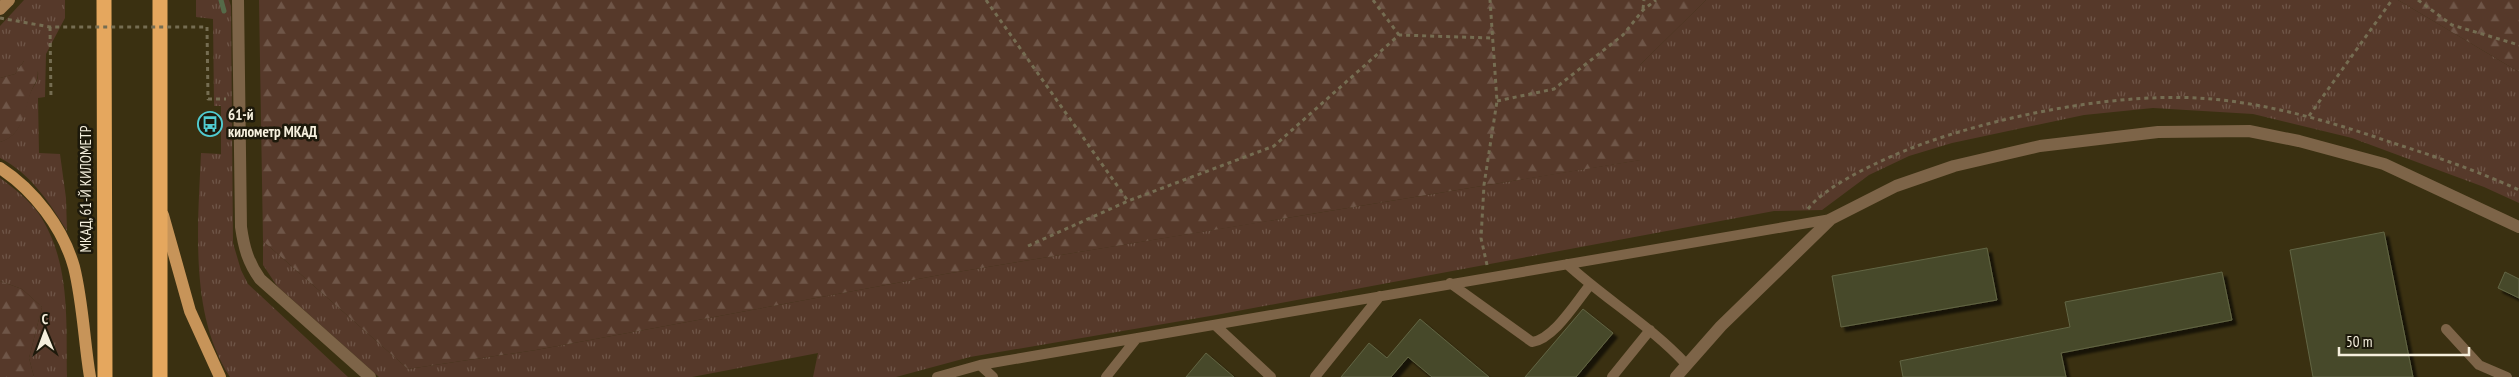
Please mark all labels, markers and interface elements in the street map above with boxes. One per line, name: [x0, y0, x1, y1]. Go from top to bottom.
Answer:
place label: 61-й километр МКАД: [228, 105, 317, 141]
bus stop icon: 61-й километр МКАД: [197, 111, 223, 137]
street label: МКАД, 61-Й КИЛОМЕТР: [76, 125, 95, 253]
north arrow: [20, 307, 70, 357]
text: С: [41, 310, 49, 328]
scale bar: [2339, 324, 2469, 356]
text: 50 m: [2346, 332, 2372, 351]

